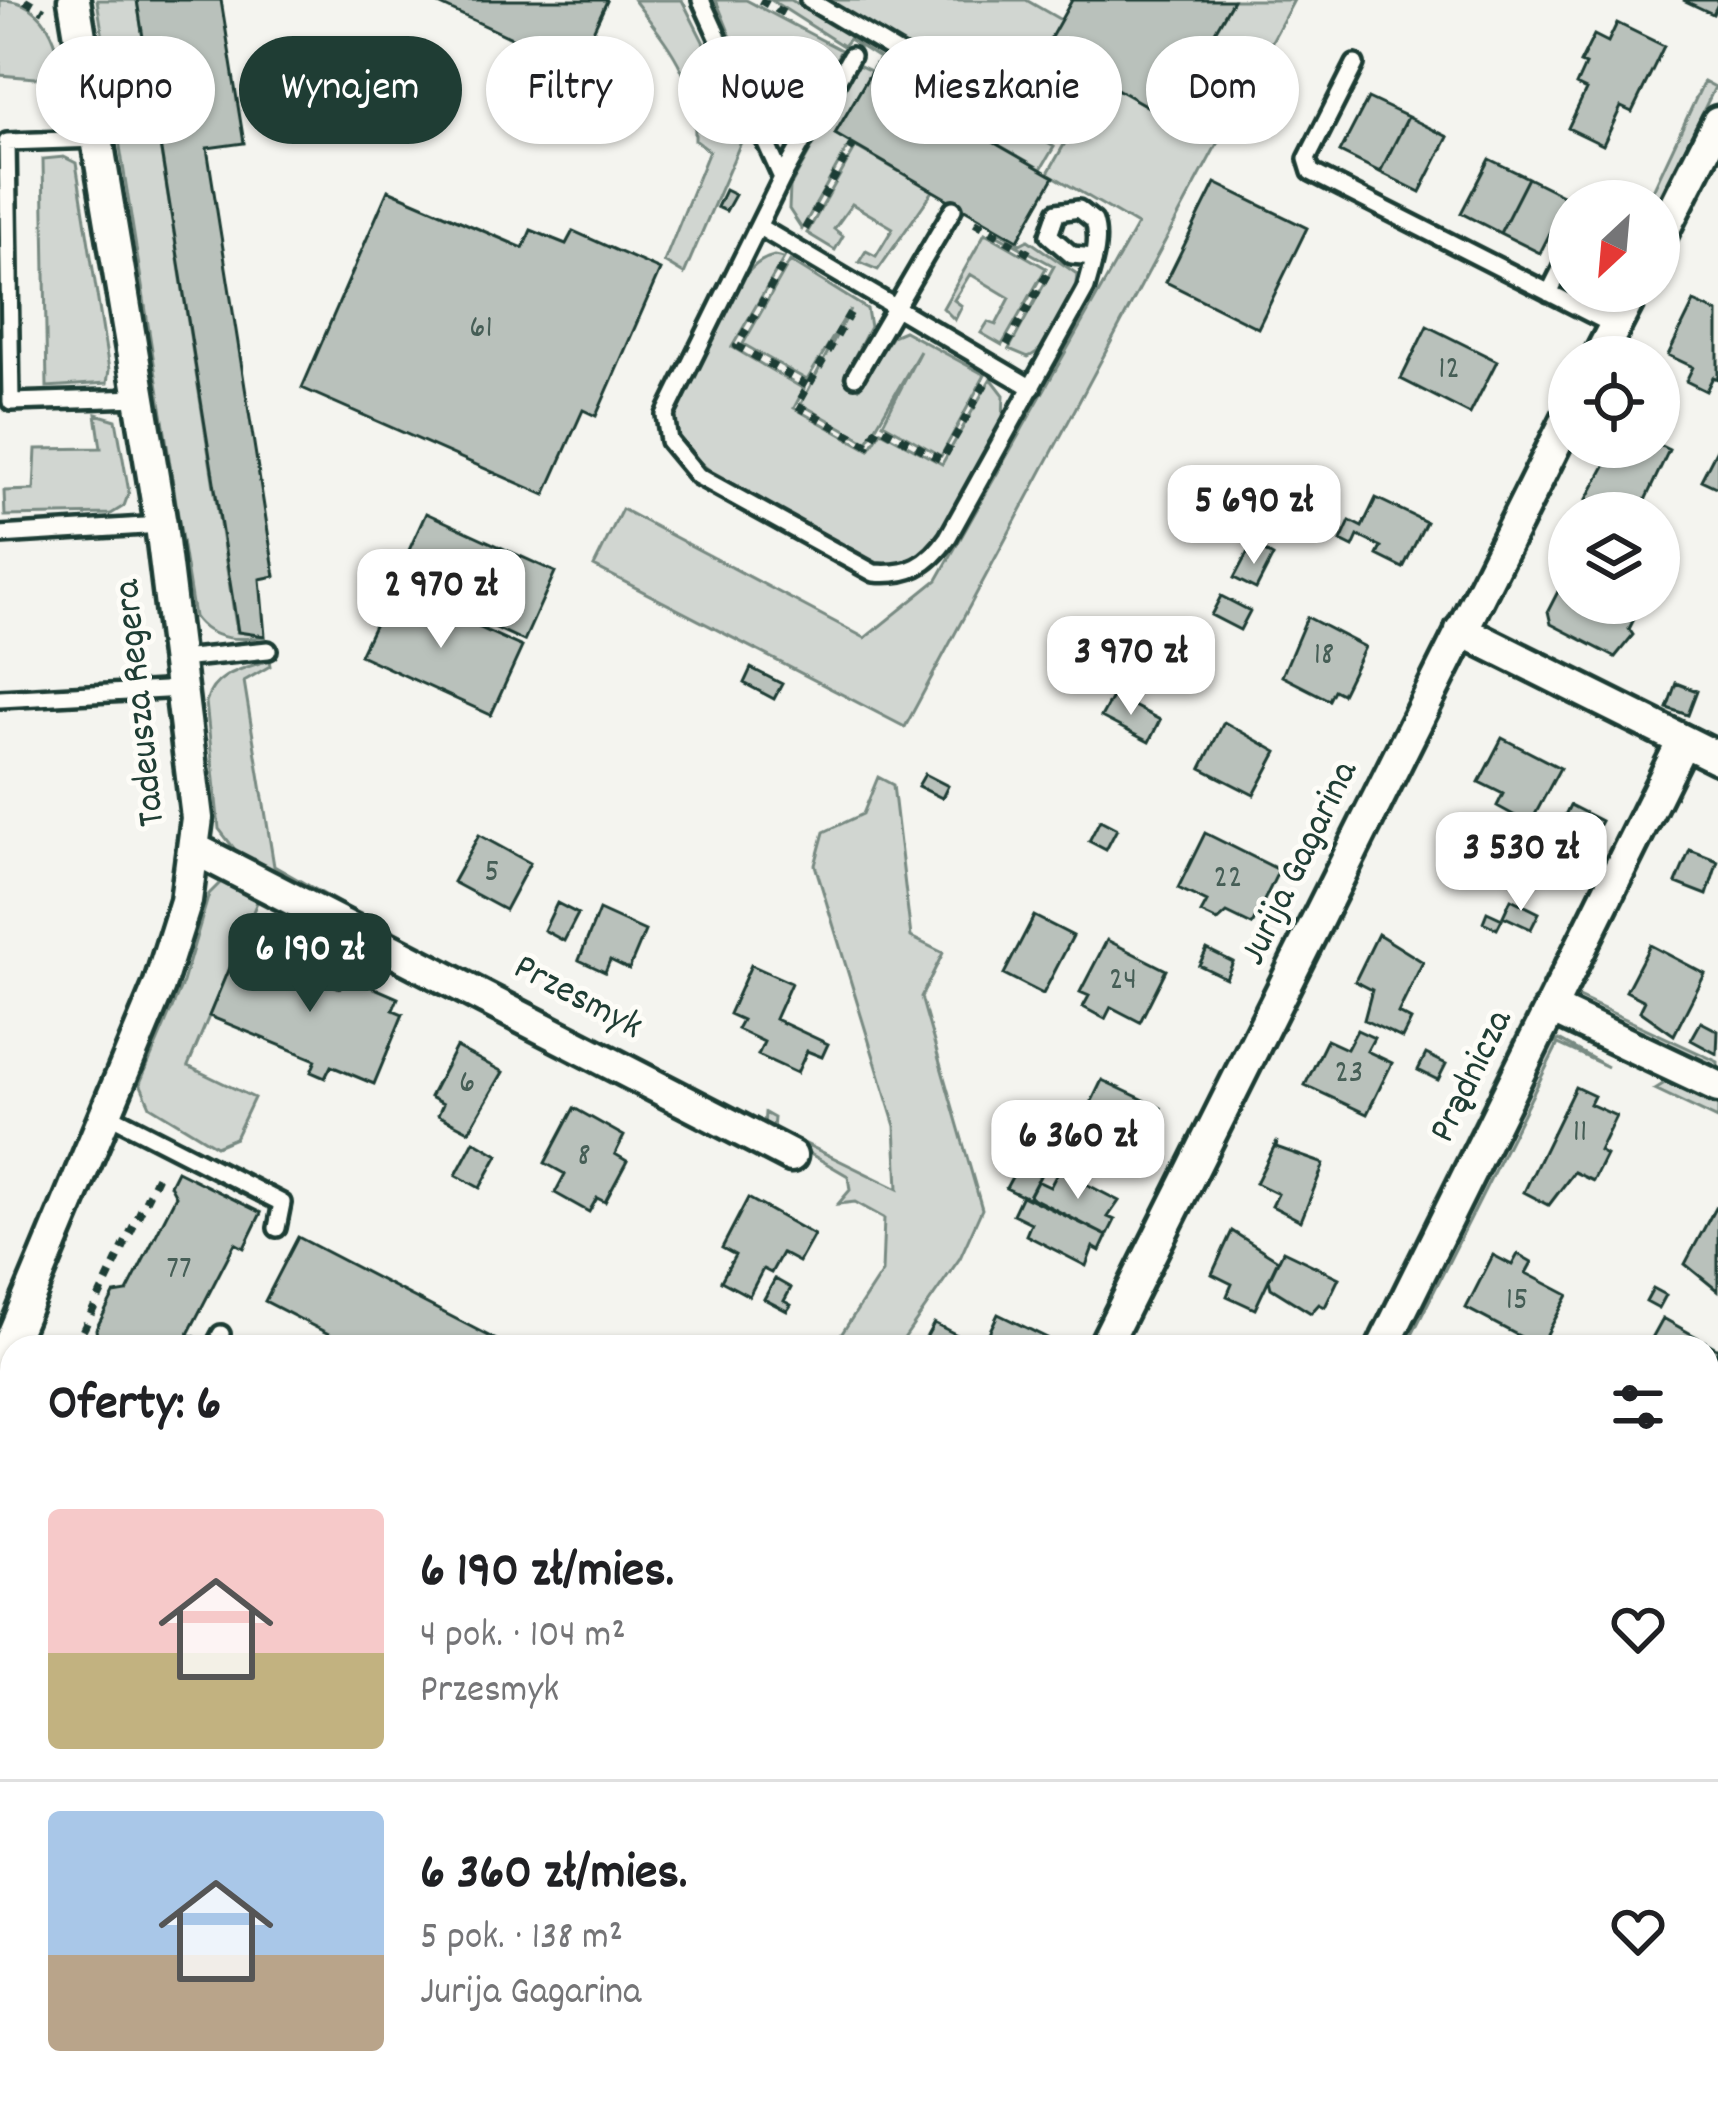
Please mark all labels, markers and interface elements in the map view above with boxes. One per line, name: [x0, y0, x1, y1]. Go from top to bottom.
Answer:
chip: Kupno: [36, 36, 215, 144]
chip: Wynajem: [239, 36, 462, 144]
chip: Filtry: [486, 36, 654, 144]
chip: Nowe: [678, 36, 847, 144]
chip: Mieszkanie: [871, 36, 1122, 144]
chip: Dom: [1146, 36, 1299, 144]
north arrow: [1548, 180, 1680, 312]
map controls: [1548, 180, 1680, 624]
house number: 61: [469, 306, 493, 353]
button: locate: [1548, 336, 1680, 468]
house number: 12: [1438, 347, 1460, 394]
pin: 5 690 zł: [1130, 465, 1378, 567]
text: 5 690 zł: [1195, 476, 1313, 531]
button: layers: [1548, 492, 1680, 624]
pin: 2 970 zł: [317, 549, 565, 651]
text: 2 970 zł: [384, 560, 498, 615]
street label: Tadeusza Regera: [102, 576, 182, 829]
pin: 3 970 zł: [1007, 616, 1255, 718]
text: 3 970 zł: [1074, 627, 1188, 682]
house number: 18: [1314, 633, 1334, 680]
street label: Jurija Gagarina: [1228, 752, 1375, 976]
pin: 3 530 zł: [1397, 812, 1645, 914]
text: 3 530 zł: [1463, 823, 1579, 878]
house number: 5: [484, 850, 500, 897]
house number: 22: [1214, 856, 1242, 903]
pin: 6 190 zł: [186, 913, 434, 1015]
text: 6 190 zł: [255, 924, 365, 979]
street label: Przesmyk: [503, 942, 651, 1056]
house number: 24: [1109, 958, 1137, 1005]
street label: Prądnicza: [1417, 1001, 1529, 1153]
house number: 23: [1334, 1051, 1364, 1098]
house number: 6: [459, 1061, 475, 1108]
pin: 6 360 zł: [954, 1100, 1202, 1202]
house number: 11: [1573, 1110, 1587, 1157]
text: 6 360 zł: [1018, 1111, 1138, 1166]
house number: 8: [577, 1134, 591, 1181]
house number: 77: [166, 1247, 192, 1294]
house number: 15: [1506, 1278, 1528, 1325]
text: Oferty: 6: [48, 1371, 221, 1443]
icon: filters: [1605, 1374, 1671, 1440]
text: 6 190 zł/mies.: [420, 1538, 674, 1610]
icon: home: [144, 1557, 288, 1701]
icon: heart: [1605, 1596, 1671, 1662]
text: 4 pok. · 104 m²: [420, 1610, 626, 1665]
text: Przesmyk: [420, 1665, 559, 1720]
text: 6 360 zł/mies.: [420, 1840, 687, 1912]
icon: home: [144, 1859, 288, 2003]
icon: heart: [1605, 1898, 1671, 1964]
text: 5 pok. · 138 m²: [420, 1912, 623, 1967]
text: Jurija Gagarina: [420, 1967, 641, 2022]

